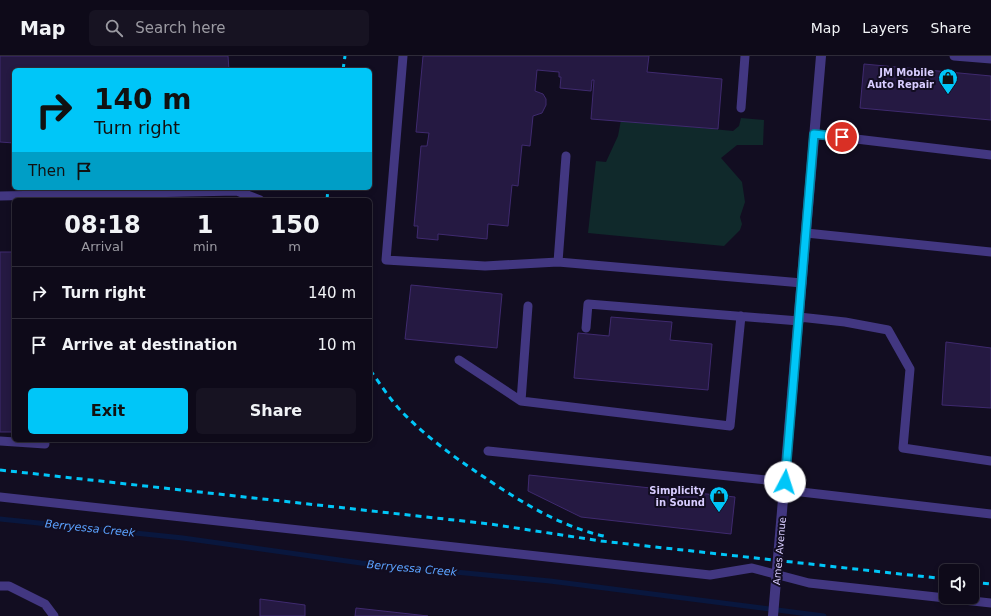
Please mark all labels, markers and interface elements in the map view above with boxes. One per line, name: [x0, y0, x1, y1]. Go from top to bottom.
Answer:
search box: [89, 10, 369, 46]
text: Map: [20, 17, 65, 39]
icon: search: [103, 17, 125, 39]
text: Search here: [135, 19, 225, 37]
text: Map: [811, 20, 840, 36]
text: Layers: [862, 20, 909, 36]
text: Share: [931, 20, 971, 36]
place label: JM Mobile Auto Repair: [867, 67, 934, 90]
shop icon: JM Mobile Auto Repair: [937, 67, 959, 95]
text: 140 m: [94, 83, 191, 116]
icon: right: [28, 84, 80, 136]
text: Turn right: [94, 117, 180, 138]
pin: [825, 120, 859, 154]
icon: arrive: [831, 126, 853, 148]
icon: arrive: [73, 160, 95, 182]
text: Then: [28, 162, 65, 180]
text: 08:18: [64, 211, 141, 239]
text: 1: [197, 211, 213, 239]
text: 150: [270, 211, 320, 239]
text: Arrival: [81, 239, 124, 254]
text: min: [193, 239, 217, 254]
text: m: [288, 239, 301, 254]
icon: right: [28, 282, 50, 304]
text: Turn right: [62, 284, 146, 302]
text: 140 m: [308, 284, 356, 302]
icon: arrive: [28, 334, 50, 356]
text: Arrive at destination: [62, 336, 237, 354]
text: 10 m: [318, 336, 356, 354]
button: Exit: [28, 388, 188, 434]
button: Share: [196, 388, 356, 434]
position arrow: [764, 461, 806, 503]
place label: Simplicity in Sound: [649, 485, 705, 508]
shop icon: Simplicity in Sound: [708, 485, 730, 513]
water label: Berryessa Creek: [44, 517, 136, 540]
street label: Ames Avenue: [771, 517, 788, 586]
water label: Berryessa Creek: [366, 558, 458, 579]
map controls: [939, 564, 979, 604]
button: sound: [939, 564, 979, 604]

